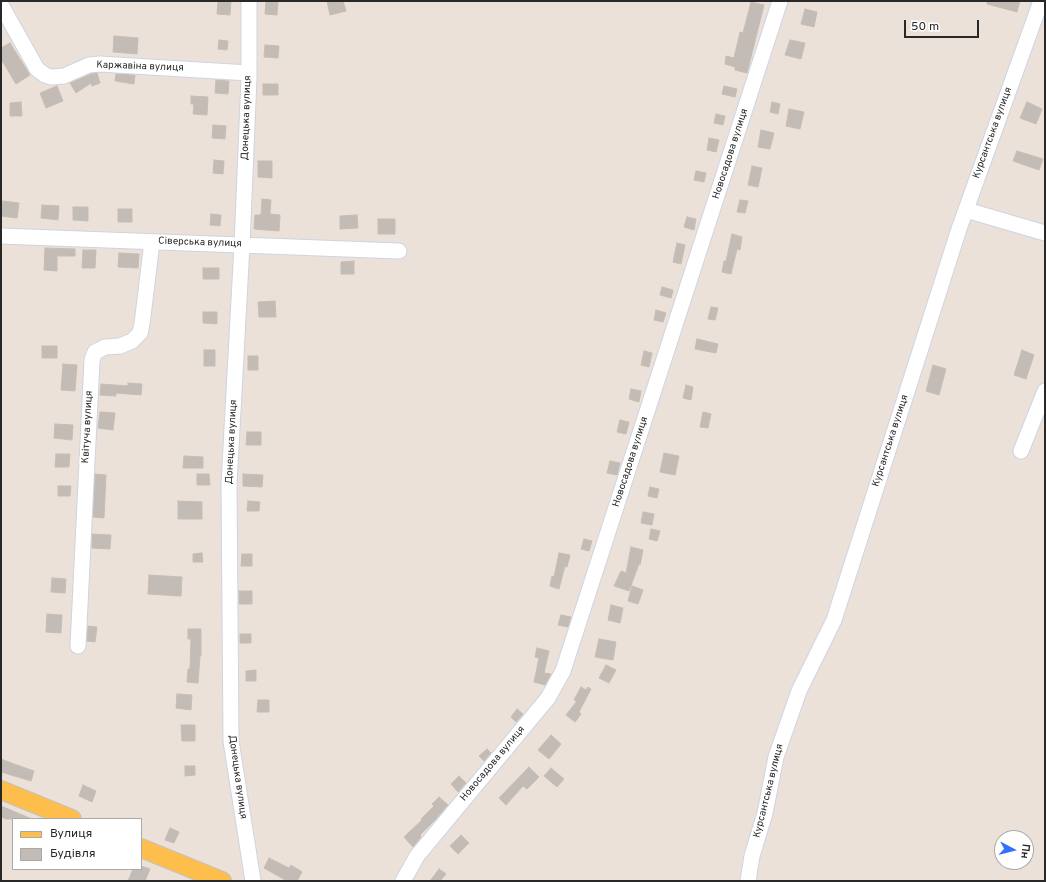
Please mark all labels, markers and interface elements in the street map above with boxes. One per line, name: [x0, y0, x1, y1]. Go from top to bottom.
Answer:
scale bar: [906, 12, 981, 38]
text: 50 m: [911, 19, 939, 35]
street label: Каржавіна вулиця: [96, 59, 184, 75]
street label: Донецька вулиця: [240, 75, 254, 161]
street label: Курсантська вулиця: [971, 86, 1015, 180]
street label: Новосадова вулиця: [711, 107, 751, 201]
street label: Сіверська вулиця: [158, 236, 242, 250]
street label: Квітуча вулиця: [80, 390, 96, 464]
street label: Курсантська вулиця: [870, 393, 912, 489]
street label: Донецька вулиця: [224, 399, 240, 485]
street label: Новосадова вулиця: [611, 415, 651, 509]
street label: Новосадова вулиця: [458, 724, 528, 804]
street label: Донецька вулиця: [225, 734, 249, 820]
street label: Курсантська вулиця: [752, 743, 786, 839]
legend: [12, 818, 142, 870]
text: Вулиця: [50, 826, 92, 842]
north arrow: [994, 830, 1034, 870]
text: Пн: [1017, 843, 1033, 860]
text: Будівля: [50, 846, 96, 862]

